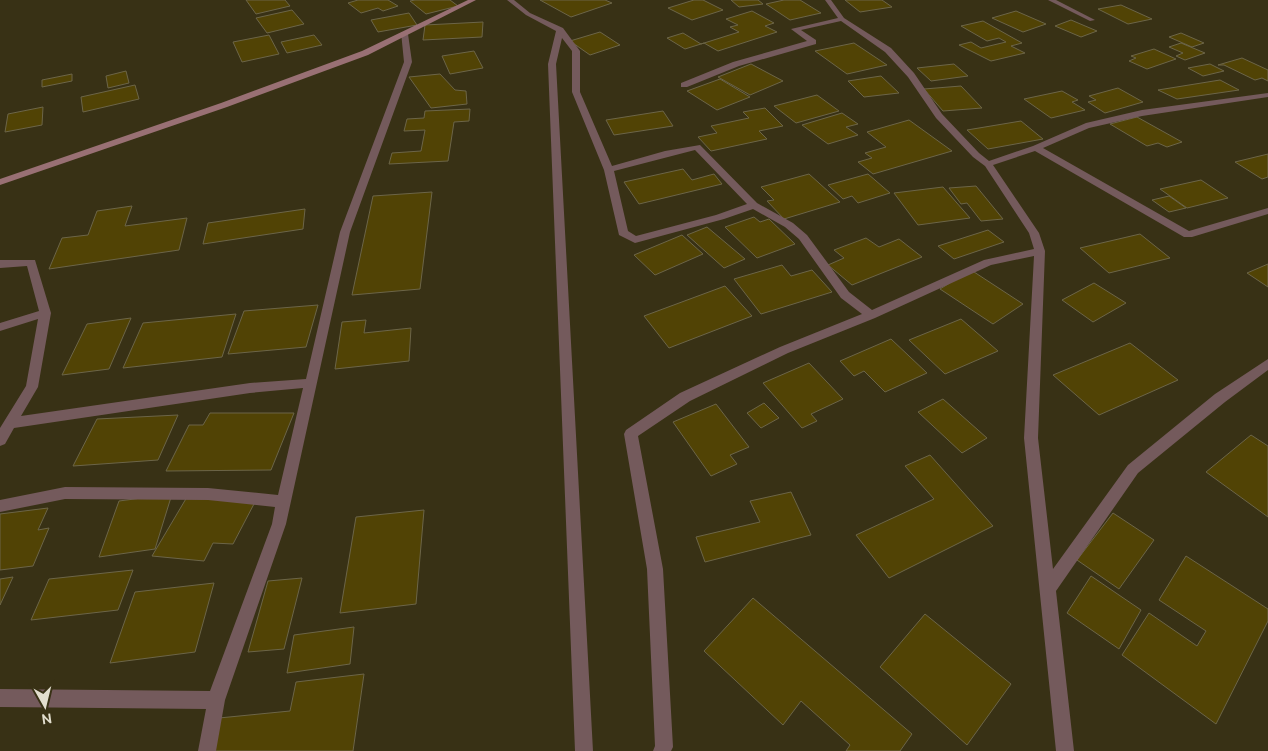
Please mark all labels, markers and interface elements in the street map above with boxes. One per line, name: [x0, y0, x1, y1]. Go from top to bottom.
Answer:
north arrow: [20, 681, 70, 731]
text: N: [41, 710, 53, 728]

